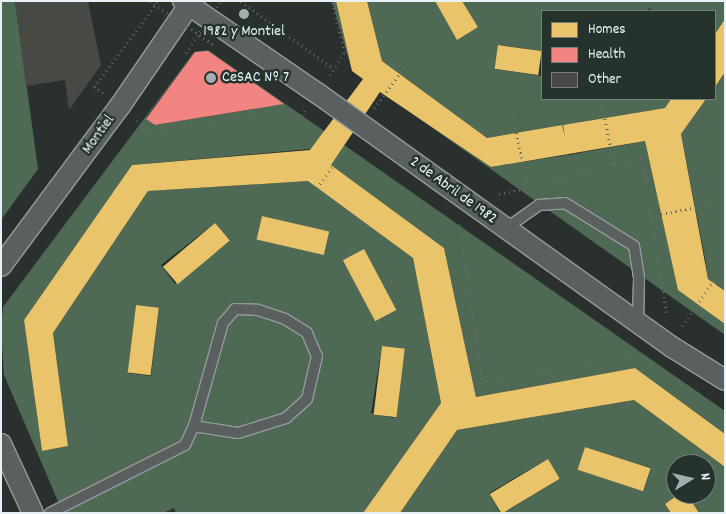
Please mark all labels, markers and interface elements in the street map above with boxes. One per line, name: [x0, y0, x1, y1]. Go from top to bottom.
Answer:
marker: 1982 y Montiel: [238, 8, 250, 20]
legend: [541, 10, 716, 100]
text: Homes: [588, 19, 626, 41]
place label: 1982 y Montiel: [203, 22, 285, 42]
text: Health: [588, 44, 625, 66]
place label: CeSAC Nº 7: [222, 68, 289, 88]
text: Other: [588, 69, 621, 91]
marker: CeSAC Nº 7: [204, 71, 218, 85]
street label: Montiel: [78, 112, 120, 158]
street label: 2 de Abril de 1982: [406, 153, 500, 229]
north arrow: [666, 454, 716, 504]
text: N: [694, 472, 715, 482]

